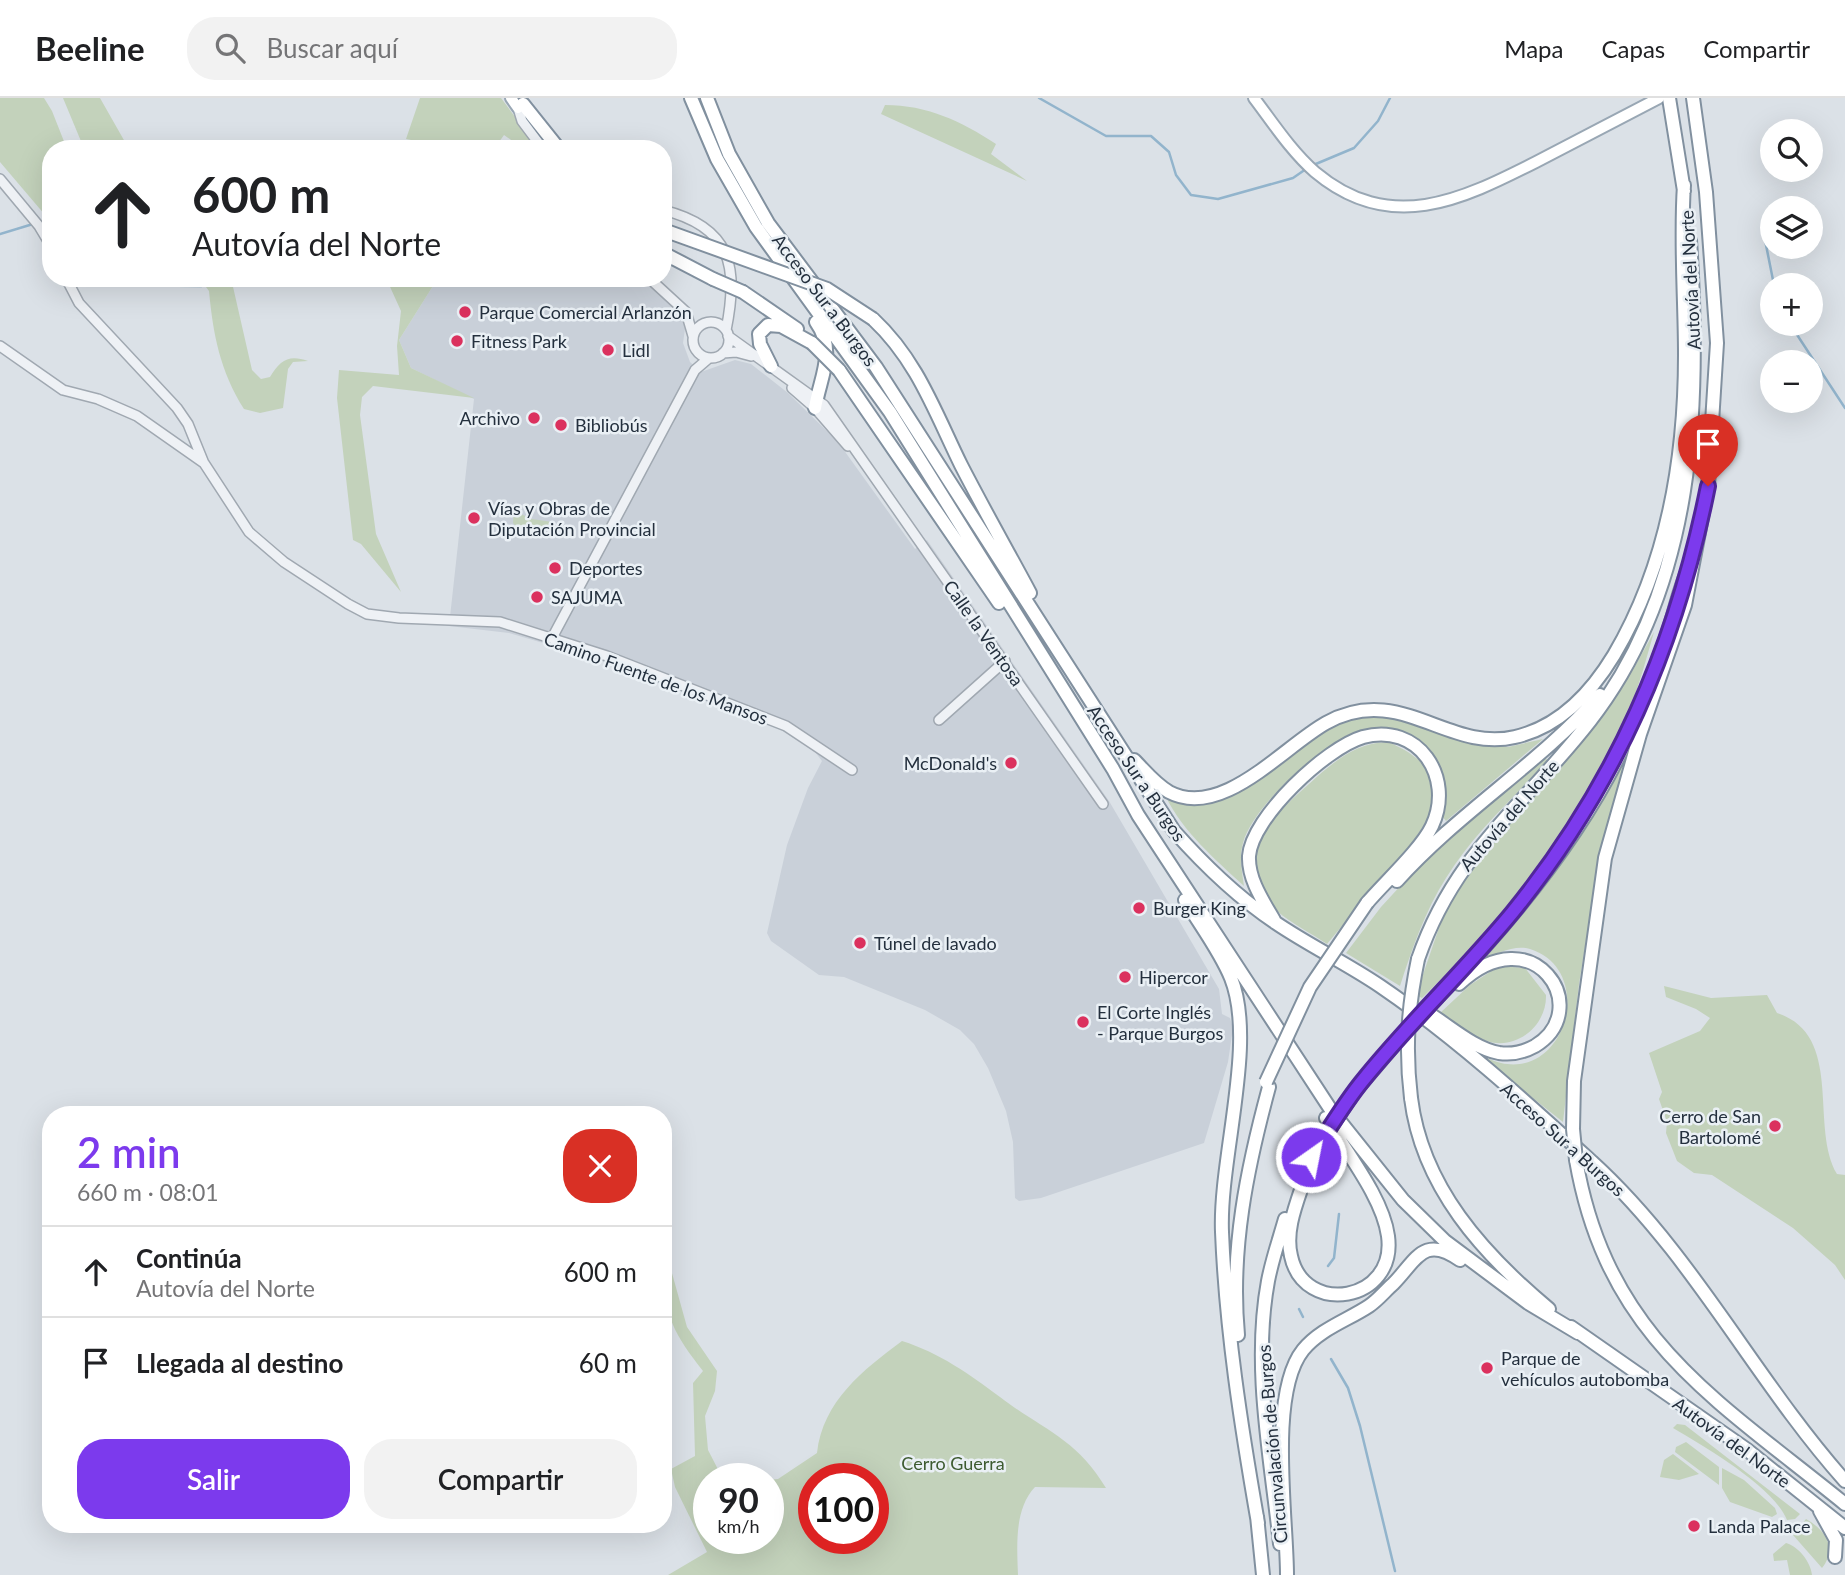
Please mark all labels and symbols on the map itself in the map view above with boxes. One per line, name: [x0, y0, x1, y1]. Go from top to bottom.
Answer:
street label: Autovía del Norte: [1675, 209, 1705, 351]
street label: Acceso Sur a Burgos: [768, 230, 882, 371]
place label: Parque Comercial Arlanzón: [479, 301, 692, 323]
marker: Parque Comercial Arlanzón: [457, 304, 473, 320]
place label: Fitness Park: [471, 330, 568, 352]
marker: Fitness Park: [449, 333, 465, 349]
place label: Lidl: [622, 339, 650, 361]
marker: Lidl: [600, 342, 616, 358]
place label: Archivo: [459, 407, 520, 429]
marker: Archivo: [526, 410, 542, 426]
place label: Bibliobús: [575, 414, 648, 436]
pin: [1678, 414, 1738, 486]
marker: Bibliobús: [553, 417, 569, 433]
place label: Vías y Obras de Diputación Provincial: [488, 497, 656, 540]
marker: Vías y Obras de Diputación Provincial: [466, 510, 482, 526]
place label: Deportes: [569, 557, 643, 579]
marker: Deportes: [547, 560, 563, 576]
street label: Calle la Ventosa: [939, 576, 1029, 690]
place label: SAJUMA: [551, 586, 623, 608]
marker: SAJUMA: [529, 589, 545, 605]
street label: Camino Fuente de los Mansos: [541, 627, 771, 729]
street label: Acceso Sur a Burgos: [1083, 701, 1191, 846]
place label: McDonald's: [904, 752, 997, 774]
marker: McDonald's: [1003, 755, 1019, 771]
street label: Autovía del Norte: [1455, 755, 1563, 875]
place label: Burger King: [1153, 897, 1246, 919]
marker: Burger King: [1131, 900, 1147, 916]
place label: Túnel de lavado: [874, 932, 997, 954]
marker: Túnel de lavado: [852, 935, 868, 951]
place label: Hipercor: [1139, 966, 1208, 988]
marker: Hipercor: [1117, 969, 1133, 985]
place label: El Corte Inglés - Parque Burgos: [1097, 1001, 1223, 1044]
marker: El Corte Inglés - Parque Burgos: [1075, 1014, 1091, 1030]
street label: Acceso Sur a Burgos: [1496, 1077, 1630, 1201]
place label: Cerro de San Bartolomé: [1659, 1105, 1761, 1148]
marker: Cerro de San Bartolomé: [1767, 1118, 1783, 1134]
position arrow: [1274, 1120, 1348, 1194]
street label: Circunvalación de Burgos: [1252, 1344, 1292, 1544]
place label: Parque de vehículos autobomba: [1501, 1347, 1669, 1390]
marker: Parque de vehículos autobomba: [1479, 1360, 1495, 1376]
street label: Autovía del Norte: [1669, 1392, 1795, 1492]
park label: Cerro Guerra: [901, 1452, 1005, 1474]
speed limit sign: 100: [798, 1463, 889, 1554]
place label: Landa Palace: [1708, 1515, 1810, 1537]
marker: Landa Palace: [1686, 1518, 1702, 1534]

